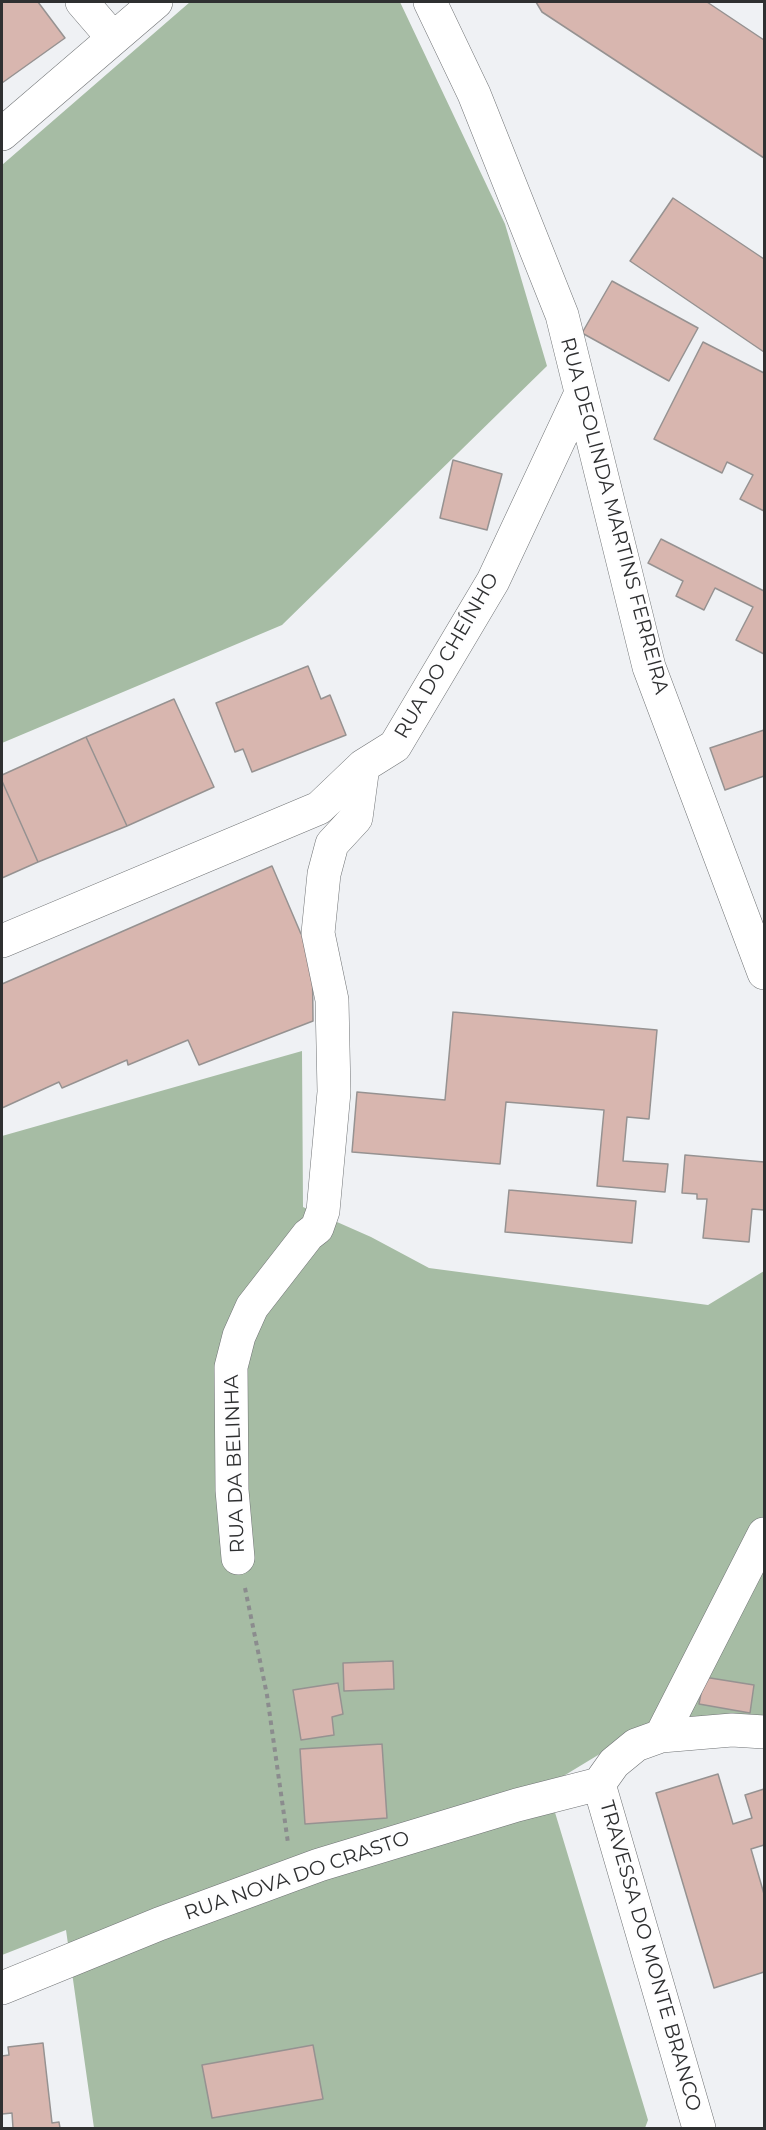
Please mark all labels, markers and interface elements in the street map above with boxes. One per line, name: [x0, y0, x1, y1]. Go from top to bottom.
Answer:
street label: RUA DEOLINDA MARTINS FERREIRA: [555, 335, 673, 697]
street label: RUA DO CHEÍNHO: [390, 569, 504, 743]
street label: RUA DA BELINHA: [220, 1374, 250, 1554]
street label: TRAVESSA DO MONTE BRANCO: [594, 1798, 706, 2114]
street label: RUA NOVA DO CRASTO: [181, 1826, 413, 1926]

